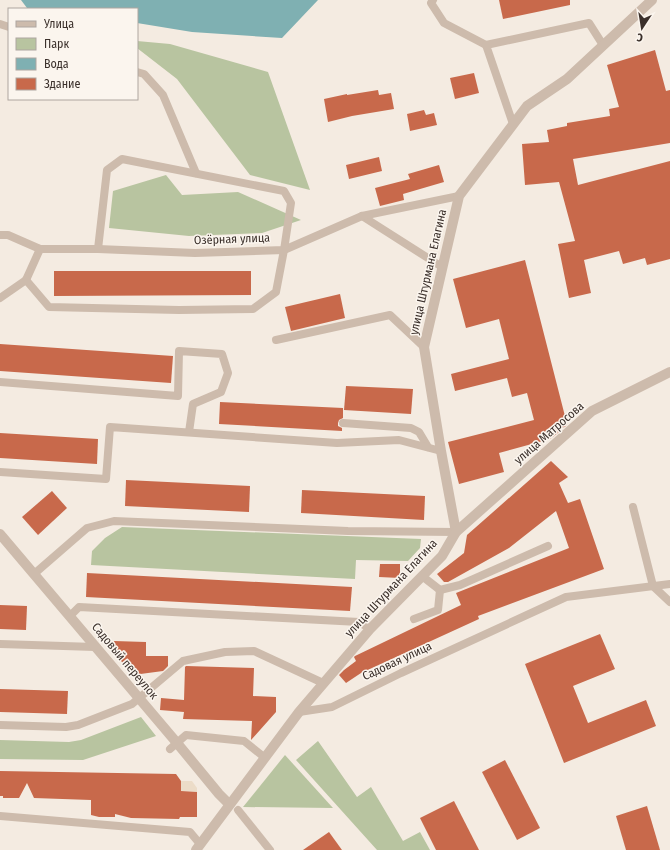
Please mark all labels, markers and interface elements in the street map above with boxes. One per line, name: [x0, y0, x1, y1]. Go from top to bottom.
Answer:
legend: [8, 8, 138, 100]
north arrow: [622, 8, 662, 48]
text: Улица: [43, 17, 74, 31]
text: С: [636, 30, 644, 44]
text: Парк: [44, 37, 70, 51]
text: Вода: [44, 57, 69, 71]
text: Здание: [44, 77, 80, 91]
street label: улица Штурмана Елагина: [407, 208, 449, 336]
street label: Озёрная улица: [194, 231, 270, 247]
street label: улица Матросова: [511, 399, 587, 467]
street label: улица Штурмана Елагина: [342, 536, 440, 640]
street label: Садовый переулок: [89, 620, 161, 702]
street label: Садовая улица: [360, 639, 434, 683]

